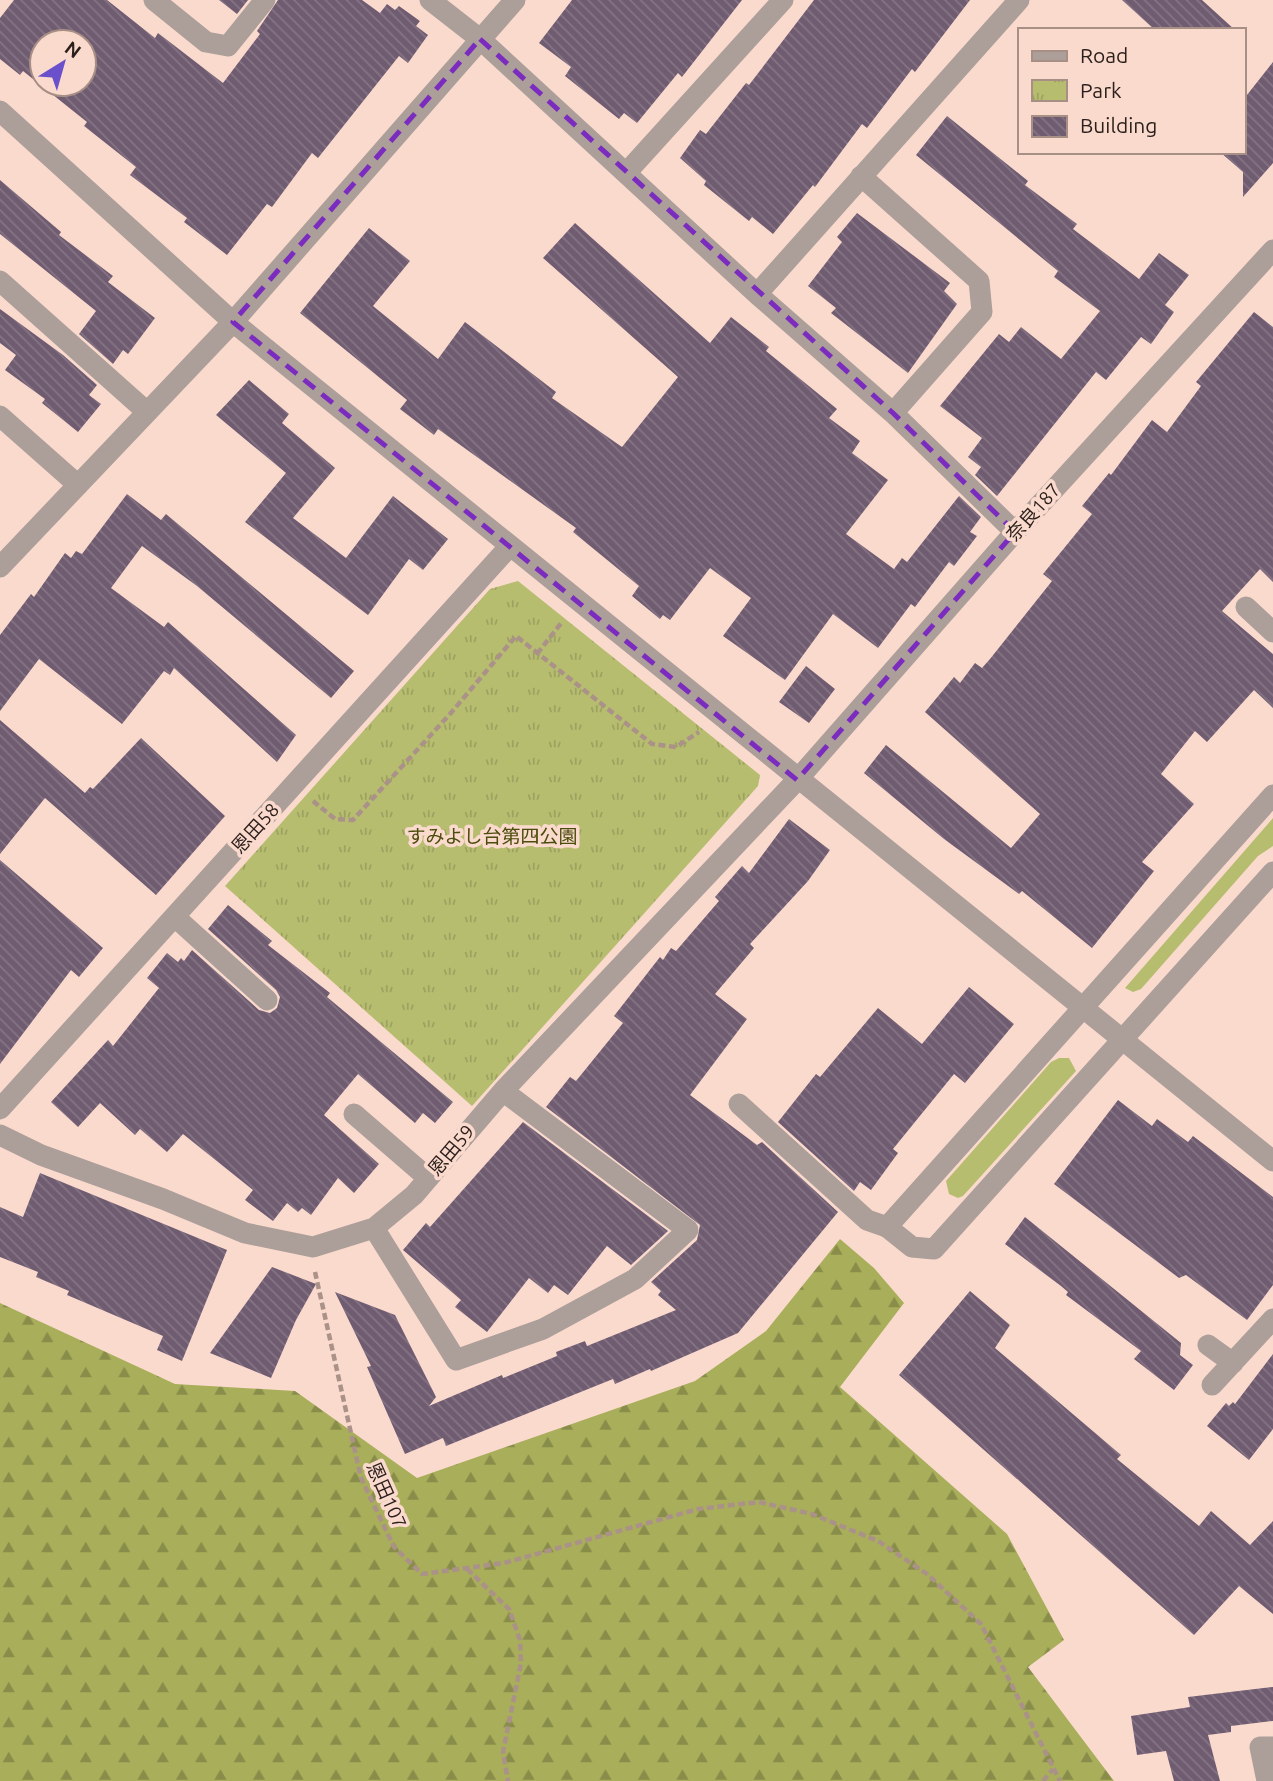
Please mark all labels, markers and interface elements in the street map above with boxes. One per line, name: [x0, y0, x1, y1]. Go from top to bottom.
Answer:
north arrow: [28, 28, 98, 98]
legend: [1018, 28, 1245, 154]
text: N: [61, 36, 86, 62]
text: Road: [1080, 43, 1128, 67]
text: Park: [1080, 78, 1122, 102]
text: Building: [1080, 113, 1157, 137]
street label: 奈良187: [1001, 479, 1065, 545]
street label: 恩田58: [227, 799, 283, 857]
park label: すみよし台第四公園: [406, 825, 578, 847]
street label: 恩田59: [423, 1120, 479, 1180]
street label: 恩田107: [363, 1458, 411, 1532]

